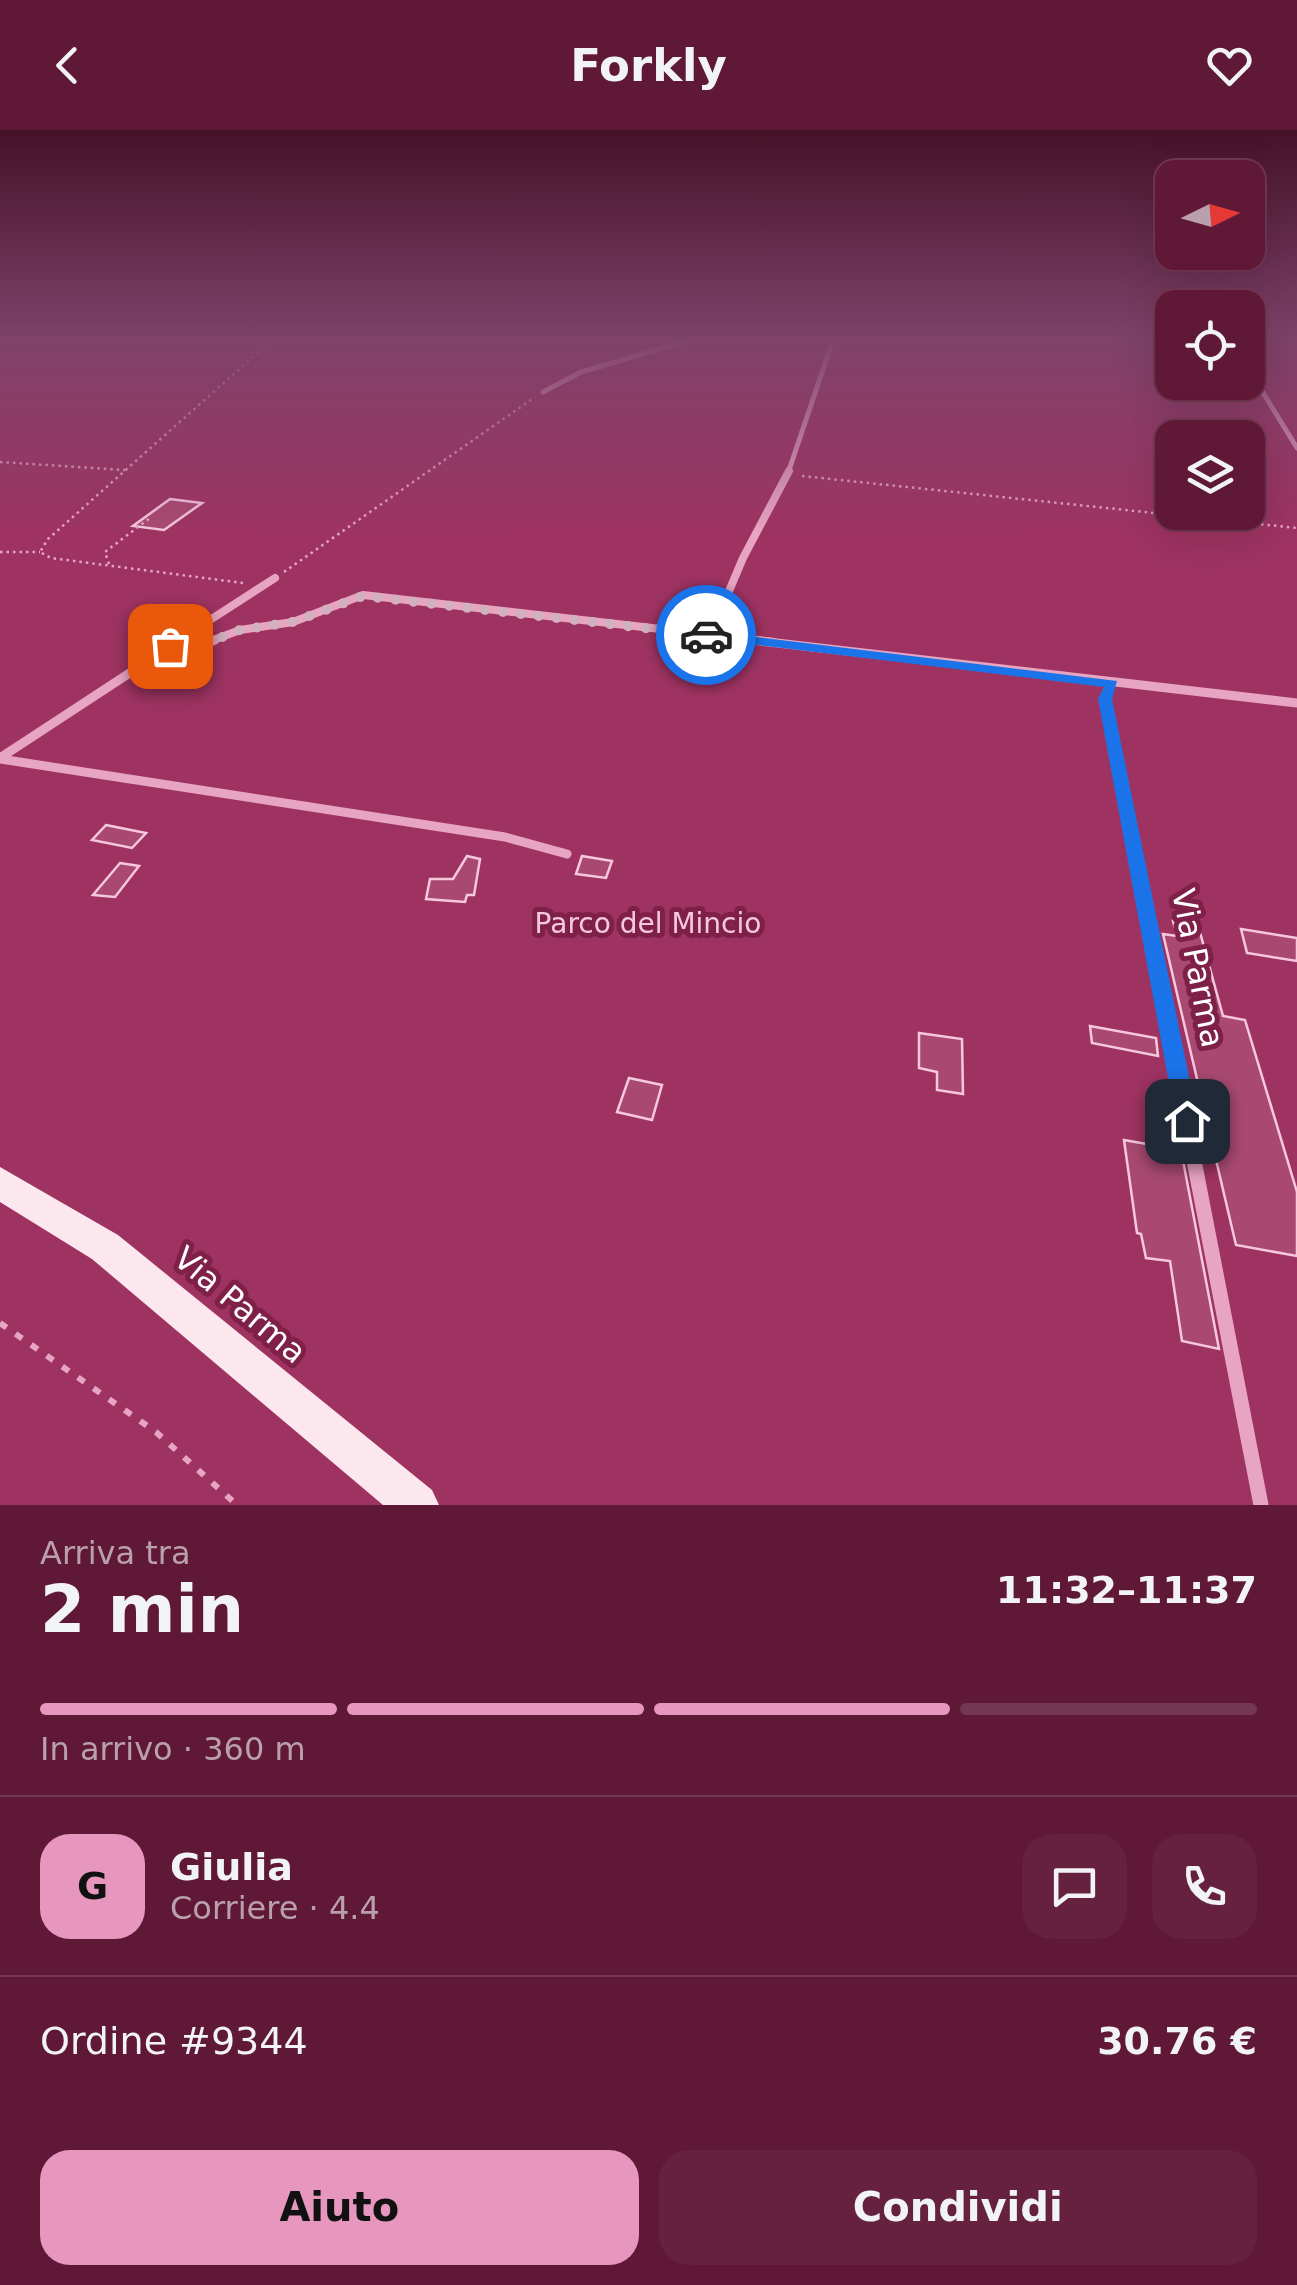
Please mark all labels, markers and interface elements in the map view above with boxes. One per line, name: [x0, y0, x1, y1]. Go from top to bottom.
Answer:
icon: back: [40, 38, 95, 93]
icon: heart: [1202, 38, 1257, 93]
text: Forkly: [570, 39, 727, 92]
north arrow: [1155, 160, 1265, 270]
map controls: [1155, 160, 1265, 530]
button: locate: [1155, 290, 1265, 400]
button: layers: [1155, 420, 1265, 530]
courier: [656, 585, 756, 685]
pin: [128, 604, 213, 689]
icon: car: [679, 608, 734, 663]
icon: bag: [143, 619, 198, 674]
street label: Via Parma: [1164, 885, 1232, 1051]
park label: Parco del Mincio: [535, 907, 761, 940]
pin: [1145, 1079, 1230, 1164]
icon: home: [1160, 1094, 1215, 1149]
street label: Via Parma: [166, 1239, 314, 1371]
text: Arriva tra: [40, 1534, 191, 1572]
text: 11:32–11:37: [996, 1568, 1257, 1612]
text: 2 min: [40, 1572, 244, 1647]
text: In arrivo · 360 m: [40, 1730, 306, 1768]
button: chat: [1022, 1834, 1127, 1939]
button: phone: [1152, 1834, 1257, 1939]
text: Giulia: [170, 1845, 293, 1889]
text: G: [77, 1864, 108, 1908]
text: Corriere · 4.4: [170, 1889, 380, 1927]
text: Ordine #9344: [40, 2019, 308, 2063]
text: 30.76 €: [1097, 2019, 1257, 2063]
button: Aiuto: [40, 2150, 639, 2265]
button: Condividi: [659, 2150, 1257, 2265]

